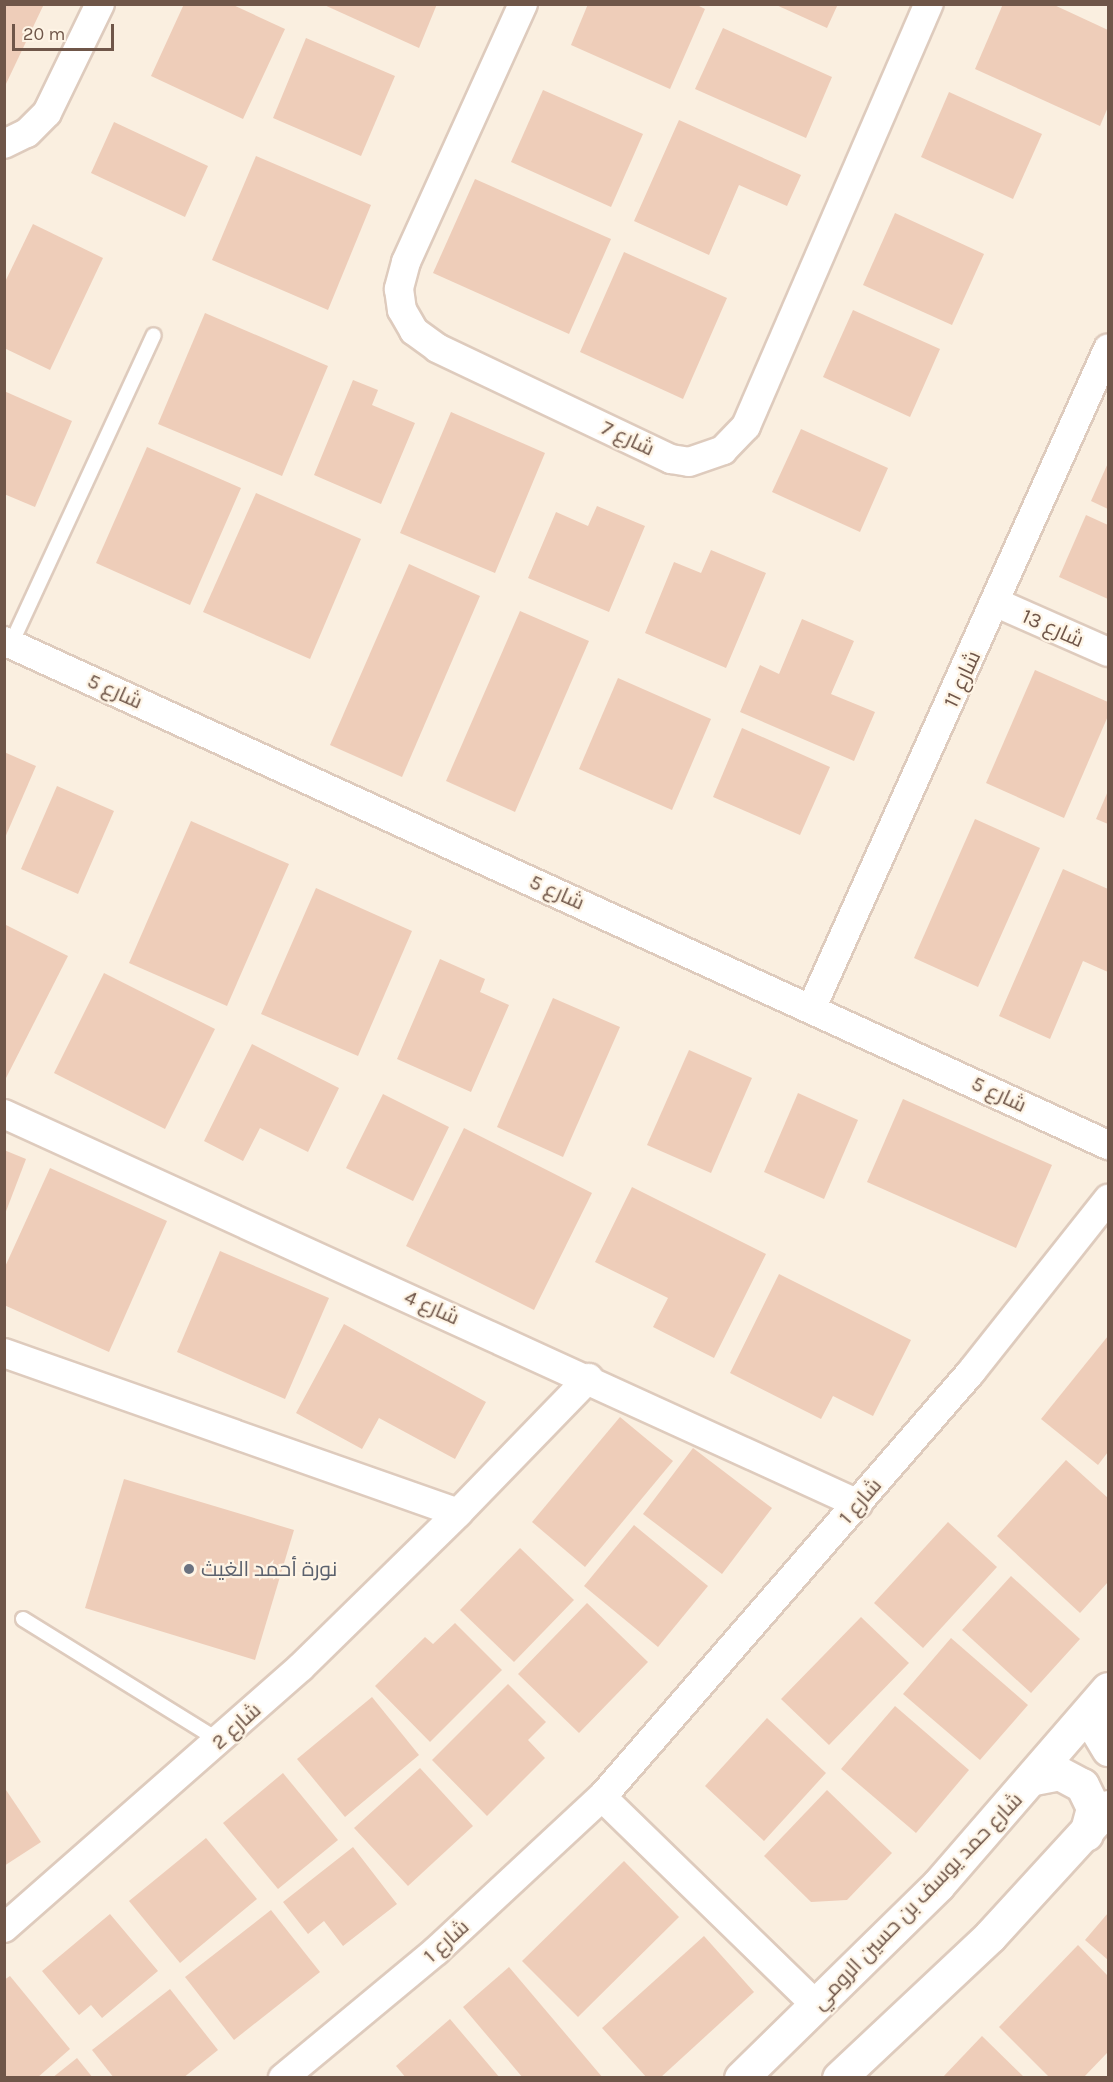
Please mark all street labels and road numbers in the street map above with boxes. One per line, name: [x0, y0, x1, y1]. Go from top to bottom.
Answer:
street label: شارع 7: [598, 415, 658, 461]
street label: شارع 13: [1018, 603, 1088, 653]
street label: شارع 11: [938, 647, 986, 711]
street label: شارع 5: [84, 668, 146, 714]
street label: شارع 5: [526, 869, 588, 915]
street label: شارع 5: [968, 1070, 1030, 1118]
street label: شارع 4: [401, 1284, 463, 1330]
street label: شارع 1: [833, 1473, 887, 1529]
street label: شارع 2: [206, 1697, 266, 1755]
street label: شارع حمد يوسف بن حسين الرومي: [807, 1787, 1027, 2015]
street label: شارع 1: [418, 1914, 474, 1968]

